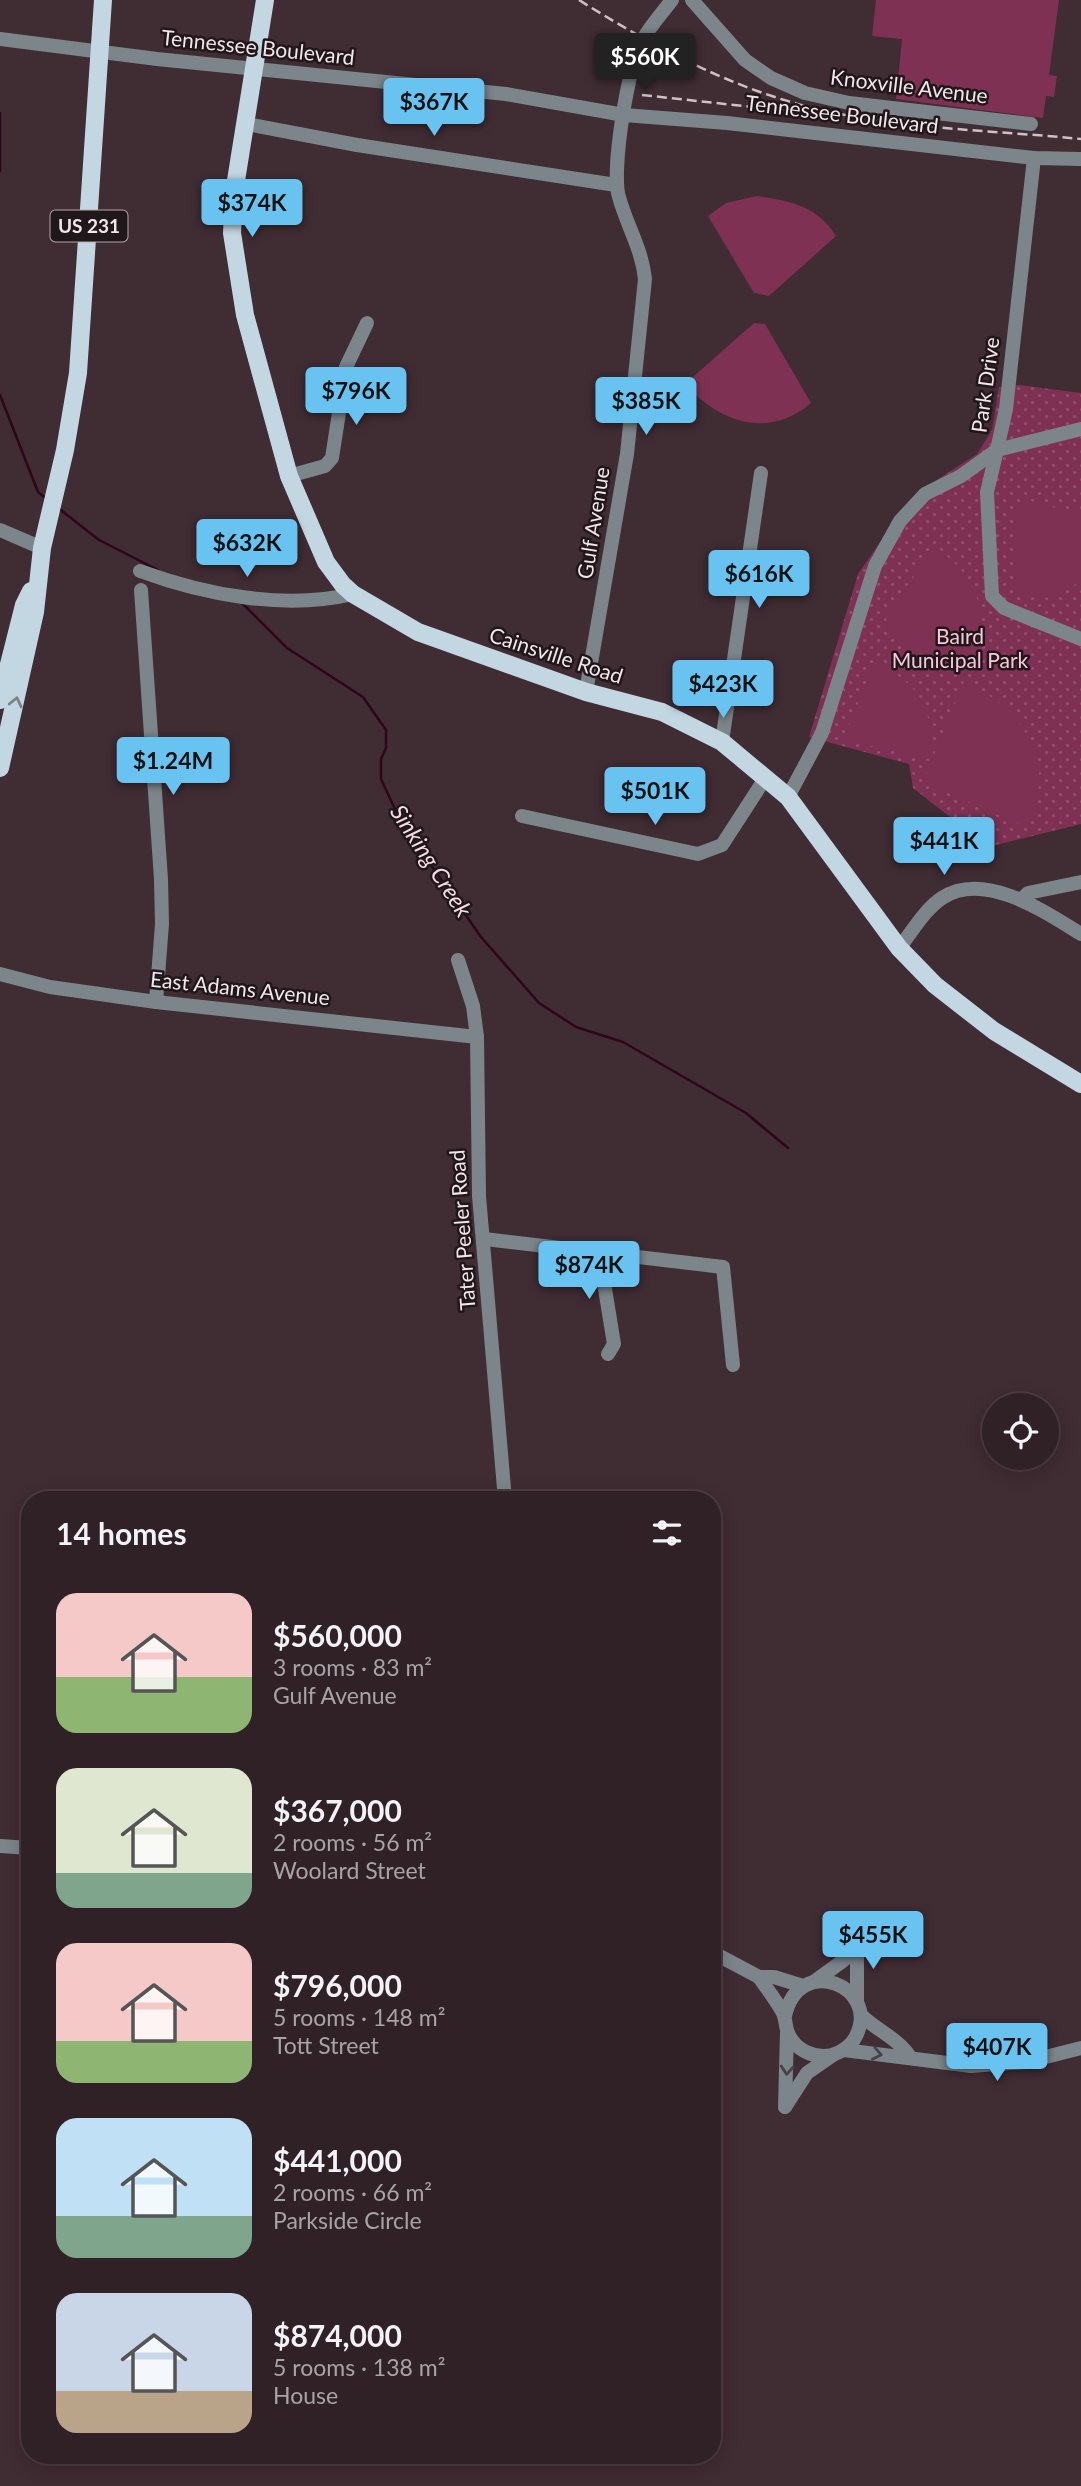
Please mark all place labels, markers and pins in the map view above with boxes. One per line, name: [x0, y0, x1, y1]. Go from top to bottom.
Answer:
pin: $560K: [596, 34, 694, 93]
pin: $367K: [385, 78, 483, 138]
pin: $374K: [203, 180, 301, 239]
pin: $796K: [307, 368, 405, 427]
pin: $385K: [597, 378, 695, 437]
pin: $632K: [198, 520, 296, 579]
pin: $616K: [710, 550, 808, 610]
pin: $423K: [674, 660, 772, 720]
pin: $1.24M: [116, 738, 230, 797]
pin: $501K: [606, 768, 704, 827]
pin: $441K: [895, 818, 993, 877]
pin: $874K: [540, 1242, 638, 1301]
pin: $455K: [824, 1912, 922, 1971]
pin: $407K: [948, 2024, 1046, 2083]

